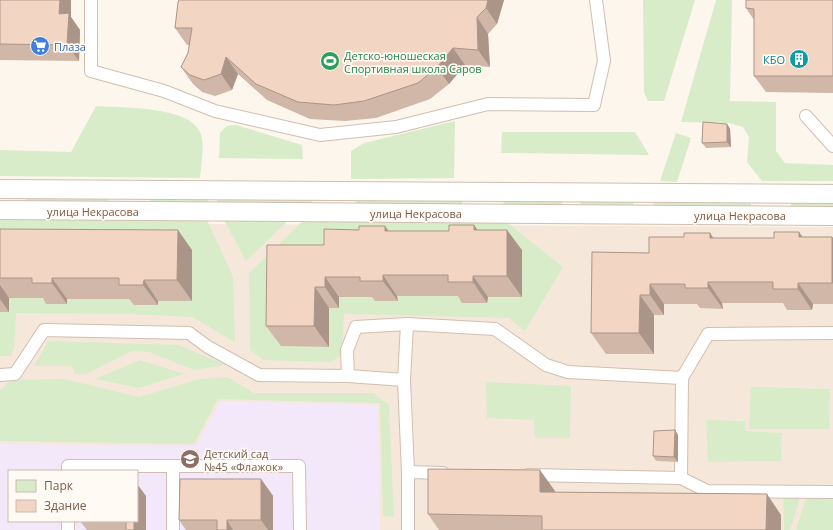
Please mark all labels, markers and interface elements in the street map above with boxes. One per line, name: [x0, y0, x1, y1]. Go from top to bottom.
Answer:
supermarket icon: Плаза: [29, 35, 51, 57]
place label: Плаза: [54, 39, 86, 54]
place label: Детско-юношеская Спортивная школа Саров: [344, 48, 482, 76]
building icon: КБО: [788, 48, 810, 70]
sports icon: Детско-юношеская Спортивная школа Саров: [319, 50, 341, 72]
place label: КБО: [763, 52, 785, 67]
street label: улица Некрасова: [47, 204, 139, 219]
street label: улица Некрасова: [370, 206, 462, 221]
street label: улица Некрасова: [694, 208, 786, 223]
place label: Детский сад №45 «Флажок»: [204, 446, 284, 474]
school or university icon: Детский сад №45 «Флажок»: [179, 448, 201, 470]
legend: [8, 470, 138, 522]
text: Парк: [44, 477, 74, 494]
text: Здание: [44, 497, 87, 514]

